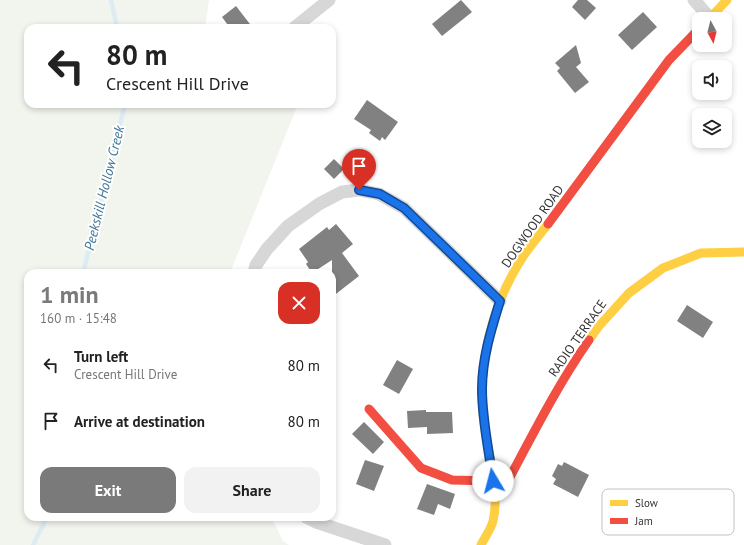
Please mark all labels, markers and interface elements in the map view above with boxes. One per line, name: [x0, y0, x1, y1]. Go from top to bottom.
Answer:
north arrow: [692, 12, 732, 52]
map controls: [692, 12, 732, 148]
text: 80 m: [106, 36, 167, 73]
icon: left: [40, 40, 92, 92]
button: sound: [692, 60, 732, 100]
text: Crescent Hill Drive: [106, 72, 249, 95]
button: layers: [692, 108, 732, 148]
water label: Peekskill Hollow Creek: [80, 123, 128, 252]
pin: [342, 149, 376, 190]
icon: arrive: [348, 155, 370, 177]
street label: DOGWOOD ROAD: [497, 181, 567, 271]
text: 1 min: [40, 279, 99, 310]
button: close: [278, 282, 320, 324]
street label: RADIO TERRACE: [545, 296, 610, 380]
text: 160 m · 15:48: [40, 310, 117, 327]
text: Turn left: [74, 347, 128, 366]
icon: left: [40, 354, 62, 376]
text: 80 m: [287, 356, 320, 375]
text: Crescent Hill Drive: [74, 366, 177, 383]
icon: arrive: [40, 410, 62, 432]
text: Arrive at destination: [74, 412, 205, 431]
text: 80 m: [287, 412, 320, 431]
position arrow: [472, 460, 514, 502]
button: Exit: [40, 467, 176, 513]
button: Share: [184, 467, 320, 513]
legend: [602, 489, 734, 535]
text: Slow: [635, 496, 658, 510]
text: Jam: [634, 514, 653, 528]

